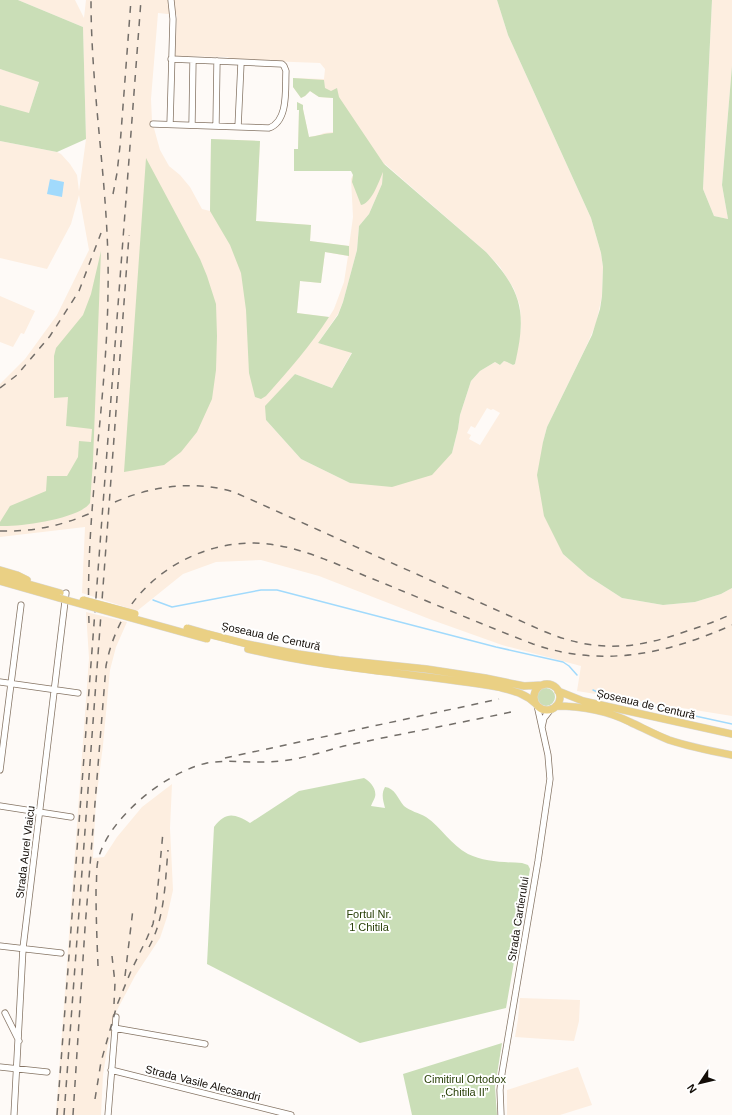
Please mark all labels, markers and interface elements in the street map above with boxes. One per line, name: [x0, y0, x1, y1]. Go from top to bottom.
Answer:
street label: Șoseaua de Centură: [220, 620, 322, 653]
street label: Șoseaua de Centură: [595, 687, 697, 721]
street label: Strada Aurel Vlaicu: [13, 805, 37, 899]
street label: Strada Cartierului: [505, 876, 531, 962]
park label: Fortul Nr. 1 Chitila: [346, 908, 392, 933]
street label: Strada Vasile Alecsandri: [144, 1063, 262, 1103]
north arrow: [680, 1063, 720, 1103]
park label: Cimitirul Ortodox „Chitila II”: [424, 1073, 506, 1098]
text: N: [685, 1082, 699, 1095]

